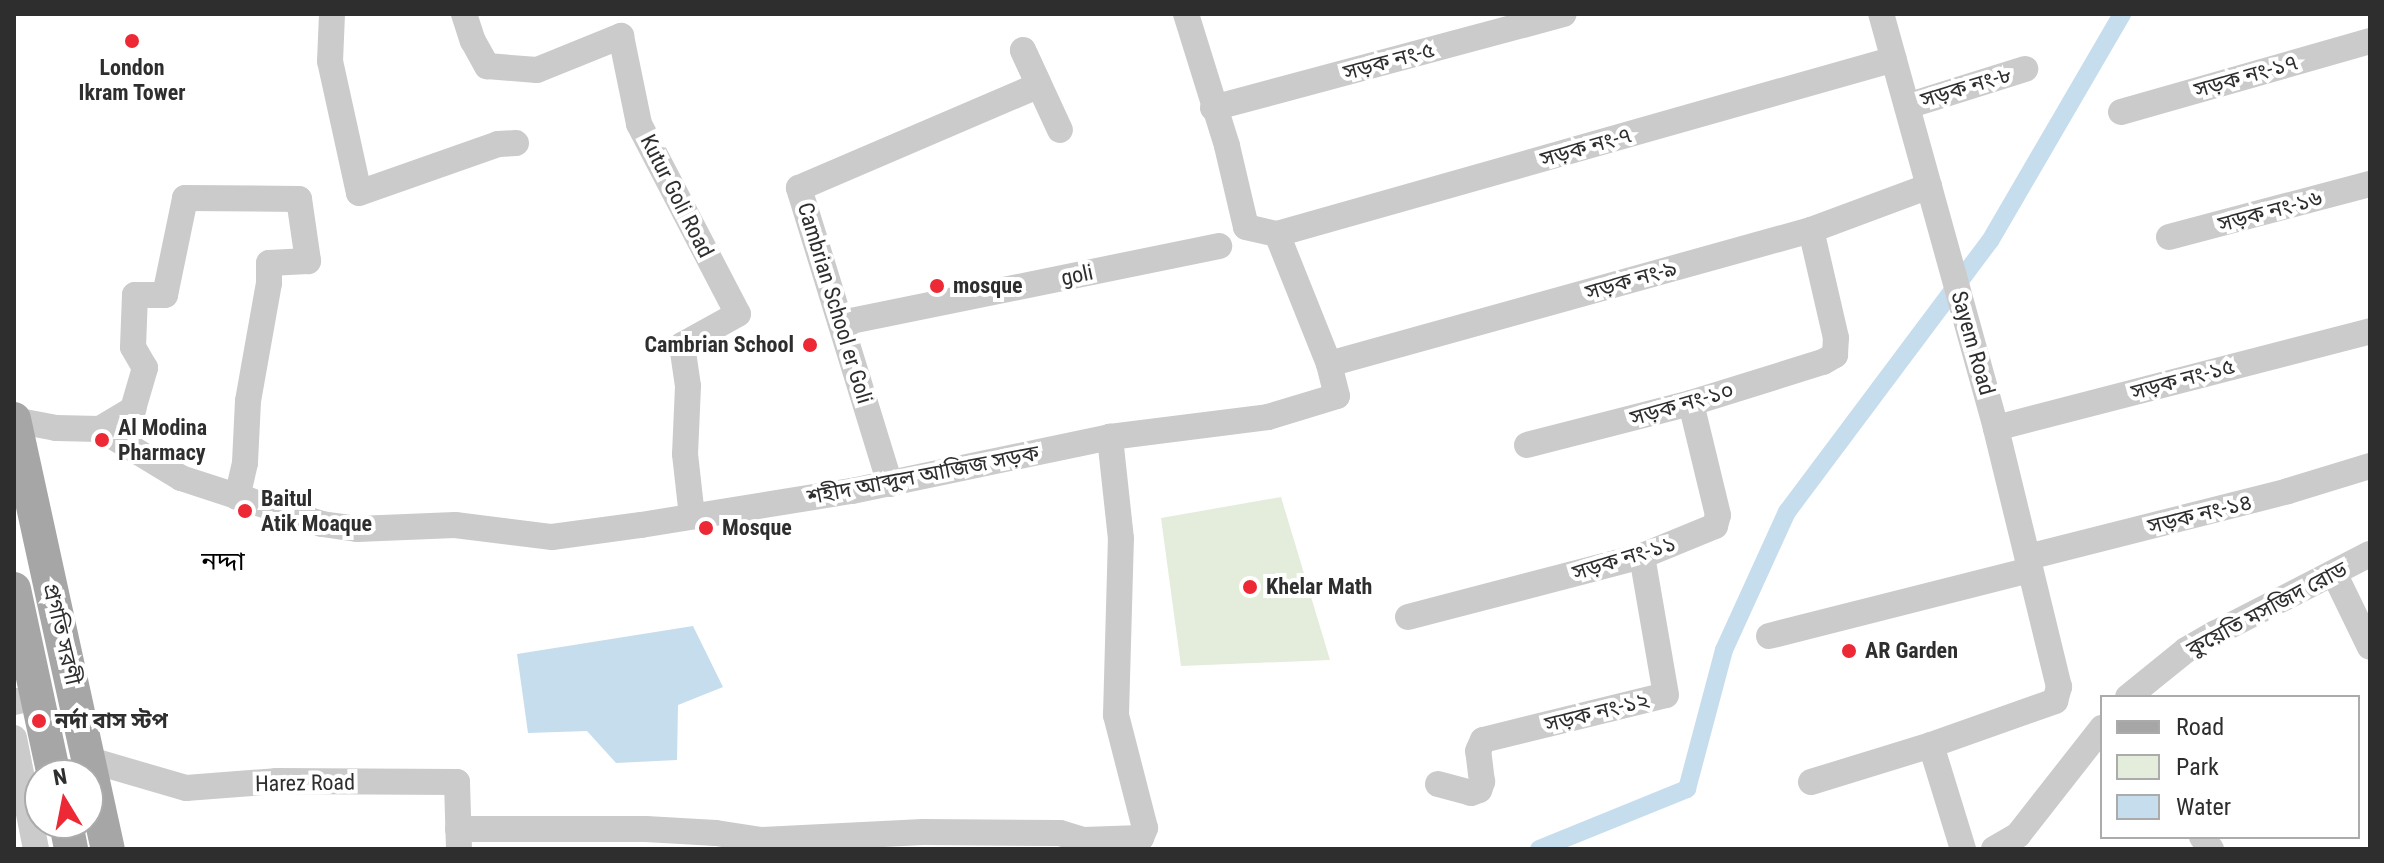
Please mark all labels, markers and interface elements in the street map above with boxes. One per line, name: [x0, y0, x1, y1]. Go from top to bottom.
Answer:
marker: London Ikram Tower: [123, 32, 141, 50]
street label: সড়ক নং-৫: [1340, 36, 1438, 86]
street label: সড়ক নং-১৭: [2191, 49, 2301, 103]
place label: London Ikram Tower: [78, 54, 186, 106]
street label: সড়ক নং-৮: [1917, 61, 2015, 113]
street label: সড়ক নং-৭: [1537, 121, 1635, 173]
street label: Kutur Goli Road: [635, 130, 719, 262]
street label: সড়ক নং-১৬: [2215, 184, 2325, 238]
street label: Cambrian School er Goli: [792, 199, 878, 407]
street label: সড়ক নং-৯: [1582, 254, 1680, 306]
street label: goli: [1059, 259, 1095, 291]
place label: mosque: [953, 273, 1023, 299]
marker: mosque: [928, 277, 946, 295]
street label: Sayem Road: [1946, 288, 2000, 398]
place label: Cambrian School: [645, 332, 794, 358]
marker: Cambrian School: [801, 336, 819, 354]
street label: সড়ক নং-১৫: [2128, 352, 2238, 406]
street label: সড়ক নং-১০: [1627, 377, 1737, 431]
place label: Al Modina Pharmacy: [118, 414, 207, 466]
marker: Al Modina Pharmacy: [93, 431, 111, 449]
street label: শহীদ আব্দুল আজিজ সড়ক: [805, 440, 1041, 510]
place label: Baitul Atik Moaque: [261, 485, 372, 536]
street label: সড়ক নং-১৪: [2145, 488, 2255, 540]
marker: Baitul Atik Moaque: [236, 502, 254, 520]
place label: Mosque: [722, 515, 792, 541]
marker: Mosque: [697, 519, 715, 537]
street label: সড়ক নং-১১: [1569, 530, 1679, 586]
district label: নদ্দা: [201, 546, 245, 578]
street label: কুয়েতি মসজিদ রোড: [2182, 556, 2352, 662]
place label: Khelar Math: [1266, 574, 1372, 600]
marker: Khelar Math: [1241, 578, 1259, 596]
street label: প্রগতি সরণী: [37, 580, 87, 688]
place label: AR Garden: [1865, 638, 1958, 664]
marker: AR Garden: [1840, 642, 1858, 660]
street label: সড়ক নং-১২: [1542, 686, 1652, 738]
legend: [2100, 695, 2360, 839]
place label: নর্দা বাস স্টপ: [55, 708, 168, 734]
marker: নর্দা বাস স্টপ: [30, 712, 48, 730]
text: Road: [2176, 713, 2224, 741]
text: Park: [2176, 753, 2219, 781]
north arrow: [24, 759, 104, 839]
text: N: [51, 763, 69, 790]
street label: Harez Road: [255, 769, 355, 797]
text: Water: [2176, 793, 2231, 821]

